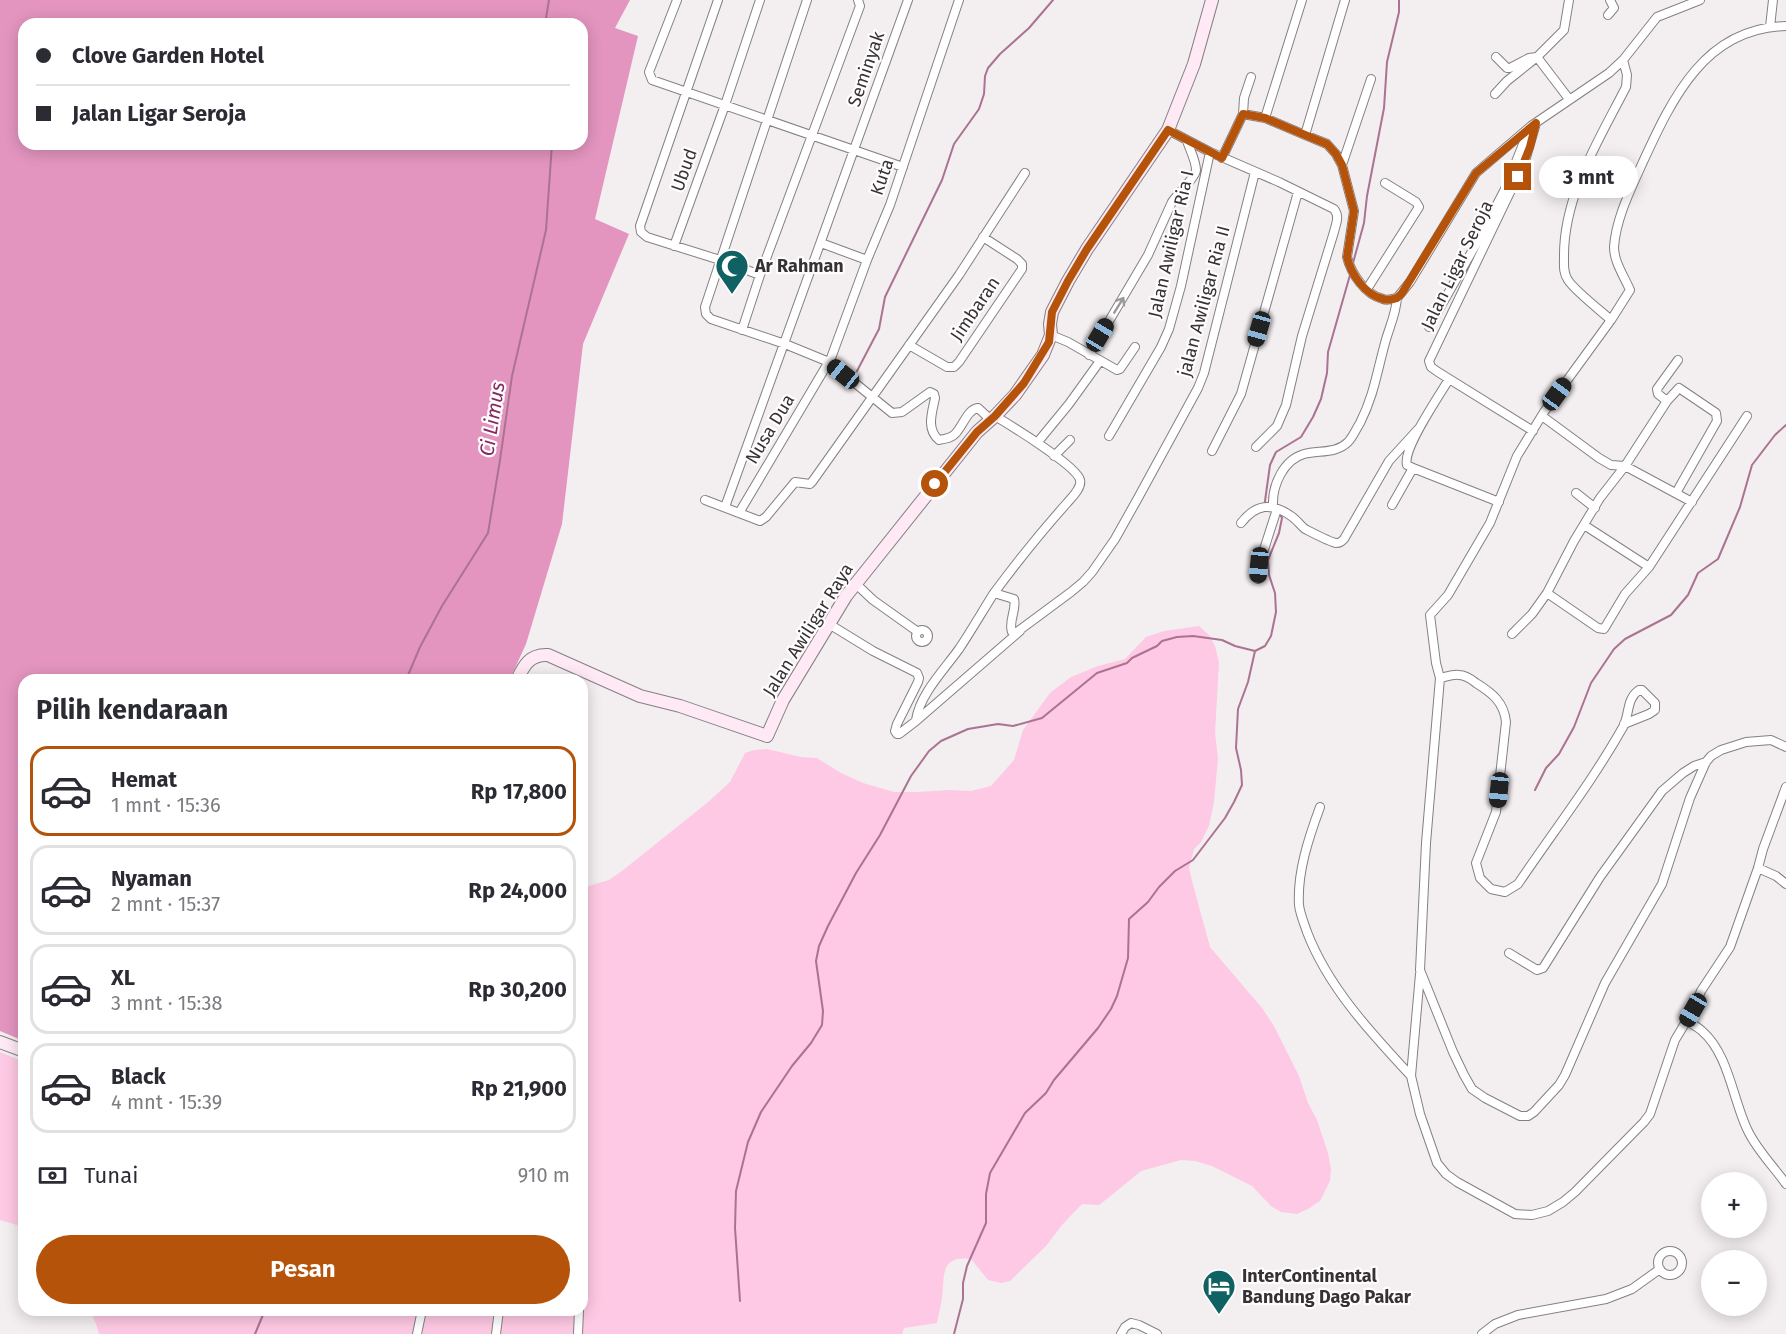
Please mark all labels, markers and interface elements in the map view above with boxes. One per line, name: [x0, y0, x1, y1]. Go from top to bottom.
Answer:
street label: Seminyak: [843, 28, 889, 110]
text: Clove Garden Hotel: [72, 42, 264, 69]
text: Jalan Ligar Seroja: [72, 100, 246, 127]
street label: Ubud: [666, 146, 702, 194]
street label: Kuta: [866, 156, 898, 198]
callout: 3 mnt: [1539, 156, 1638, 198]
route end: [1504, 163, 1531, 190]
text: 3 mnt: [1563, 165, 1614, 189]
street label: Jalan Awiligar Ria I: [1143, 168, 1199, 320]
street label: Jalan Ligar Seroja: [1416, 197, 1498, 333]
street label: jalan Awiligar Ria II: [1173, 223, 1235, 380]
mosque icon: Ar Rahman: [714, 248, 750, 295]
place label: Ar Rahman: [754, 255, 844, 277]
street label: Jimbaran: [945, 273, 1005, 345]
one-way arrow: [1114, 297, 1126, 314]
car: [1245, 309, 1273, 349]
car: [1083, 315, 1117, 355]
car: [823, 356, 863, 392]
car: [1539, 374, 1575, 414]
water label: Ci Limus: [474, 380, 510, 458]
street label: Nusa Dua: [741, 390, 799, 468]
route start: [921, 470, 948, 497]
car: [1248, 546, 1270, 584]
street label: Jalan Awiligar Raya: [758, 559, 858, 701]
text: Pilih kendaraan: [36, 694, 228, 726]
icon: car: [39, 764, 93, 818]
text: Hemat: [111, 766, 177, 793]
car: [1488, 771, 1510, 809]
text: Rp 17,800: [471, 778, 567, 805]
text: 1 mnt · 15:36: [111, 793, 221, 817]
icon: car: [39, 863, 93, 917]
text: Nyaman: [111, 865, 192, 892]
text: Rp 24,000: [468, 877, 567, 904]
text: 2 mnt · 15:37: [111, 892, 220, 916]
icon: car: [39, 962, 93, 1016]
text: XL: [111, 964, 135, 991]
text: Rp 30,200: [468, 976, 567, 1003]
car: [1676, 990, 1710, 1030]
text: 3 mnt · 15:38: [111, 991, 222, 1015]
icon: car: [39, 1061, 93, 1115]
text: Black: [111, 1063, 166, 1090]
text: Rp 21,900: [471, 1075, 567, 1102]
text: 4 mnt · 15:39: [111, 1090, 222, 1114]
icon: cash: [36, 1159, 69, 1192]
text: Tunai: [84, 1162, 138, 1189]
text: 910 m: [518, 1163, 570, 1187]
map controls: [1701, 1172, 1767, 1316]
button: +: [1701, 1172, 1767, 1238]
button: Pesan: [36, 1235, 570, 1304]
button: −: [1701, 1250, 1767, 1316]
place label: InterContinental Bandung Dago Pakar: [1242, 1265, 1412, 1308]
hotel icon: InterContinental Bandung Dago Pakar: [1201, 1268, 1237, 1315]

